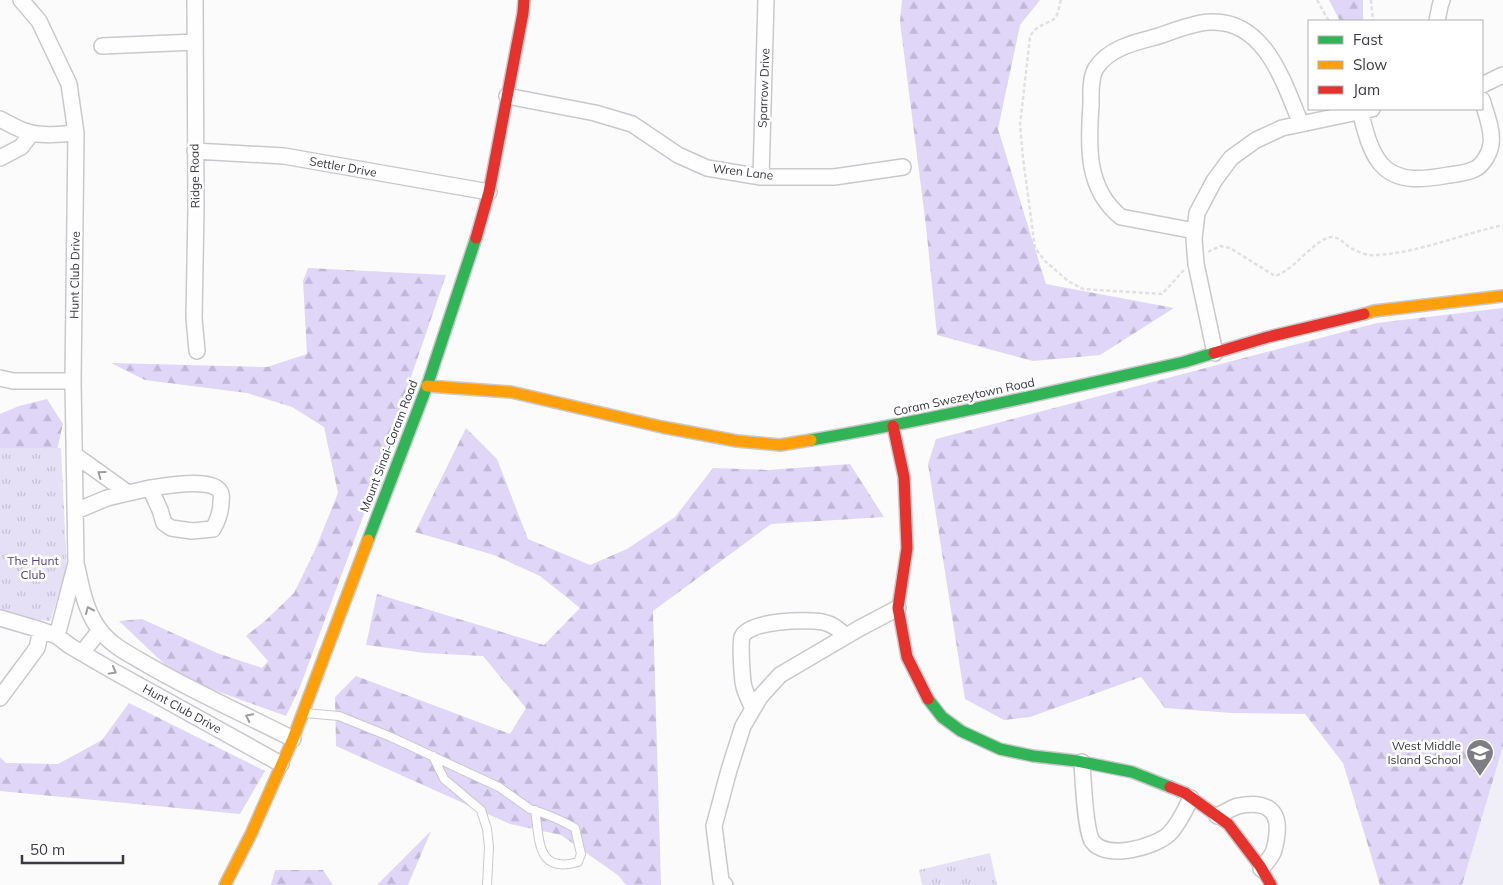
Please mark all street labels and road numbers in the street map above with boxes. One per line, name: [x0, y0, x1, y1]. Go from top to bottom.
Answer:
street label: Sparrow Drive: [755, 48, 772, 128]
street label: Ridge Road: [186, 144, 203, 208]
street label: Settler Drive: [308, 153, 378, 180]
street label: Wren Lane: [712, 160, 774, 183]
street label: Hunt Club Drive: [66, 231, 83, 319]
street label: Coram Swezeytown Road: [892, 374, 1036, 419]
street label: Mount Sinai-Coram Road: [356, 378, 421, 514]
street label: Hunt Club Drive: [140, 681, 224, 736]

